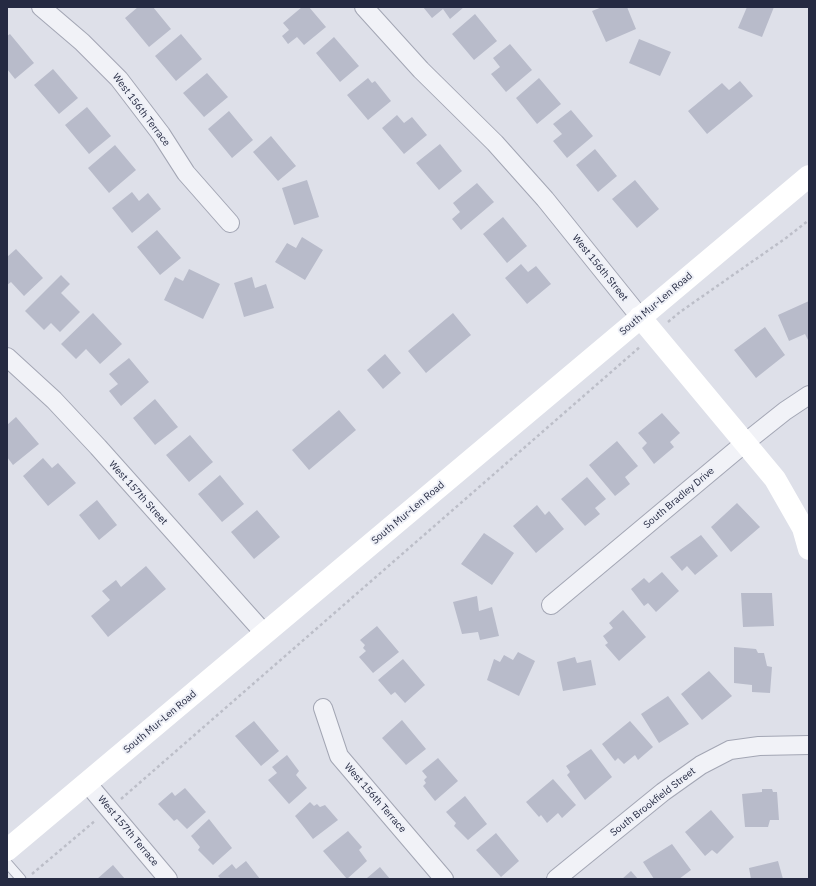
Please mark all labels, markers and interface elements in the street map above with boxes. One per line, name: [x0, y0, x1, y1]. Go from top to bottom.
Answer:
street label: West 156th Terrace: [110, 71, 172, 149]
street label: West 156th Street: [570, 232, 630, 304]
street label: South Mur-Len Road: [617, 270, 695, 338]
street label: West 157th Street: [106, 459, 170, 527]
street label: South Bradley Drive: [641, 465, 717, 531]
street label: South Mur-Len Road: [369, 479, 447, 547]
street label: South Mur-Len Road: [121, 688, 199, 756]
street label: West 156th Terrace: [342, 761, 408, 835]
street label: South Brookfield Street: [608, 765, 698, 839]
street label: West 157th Terrace: [95, 793, 161, 869]

